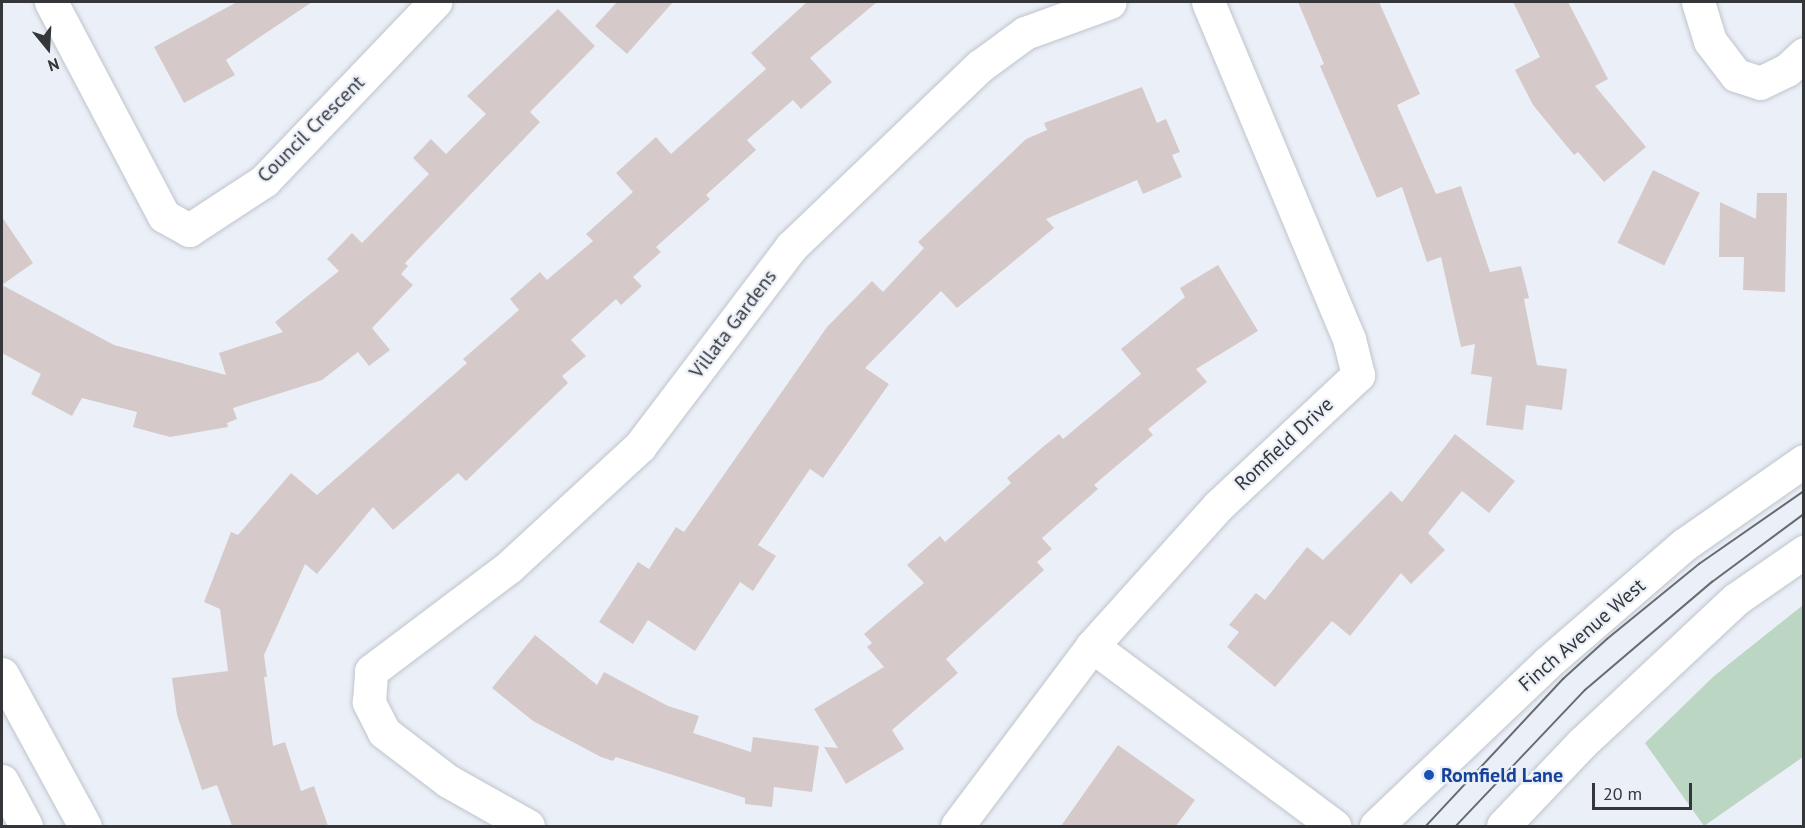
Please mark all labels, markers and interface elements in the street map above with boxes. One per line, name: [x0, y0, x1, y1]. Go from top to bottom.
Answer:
north arrow: [18, 18, 78, 78]
text: N: [45, 54, 62, 76]
street label: Council Crescent: [252, 70, 370, 188]
street label: Villata Gardens: [684, 265, 782, 383]
street label: Romfield Drive: [1230, 392, 1338, 496]
street label: Finch Avenue West: [1513, 573, 1651, 697]
place label: Romfield Lane: [1441, 763, 1563, 787]
marker: Romfield Lane: [1422, 768, 1436, 782]
scale bar: [1595, 771, 1696, 809]
text: 20 m: [1603, 782, 1642, 805]

